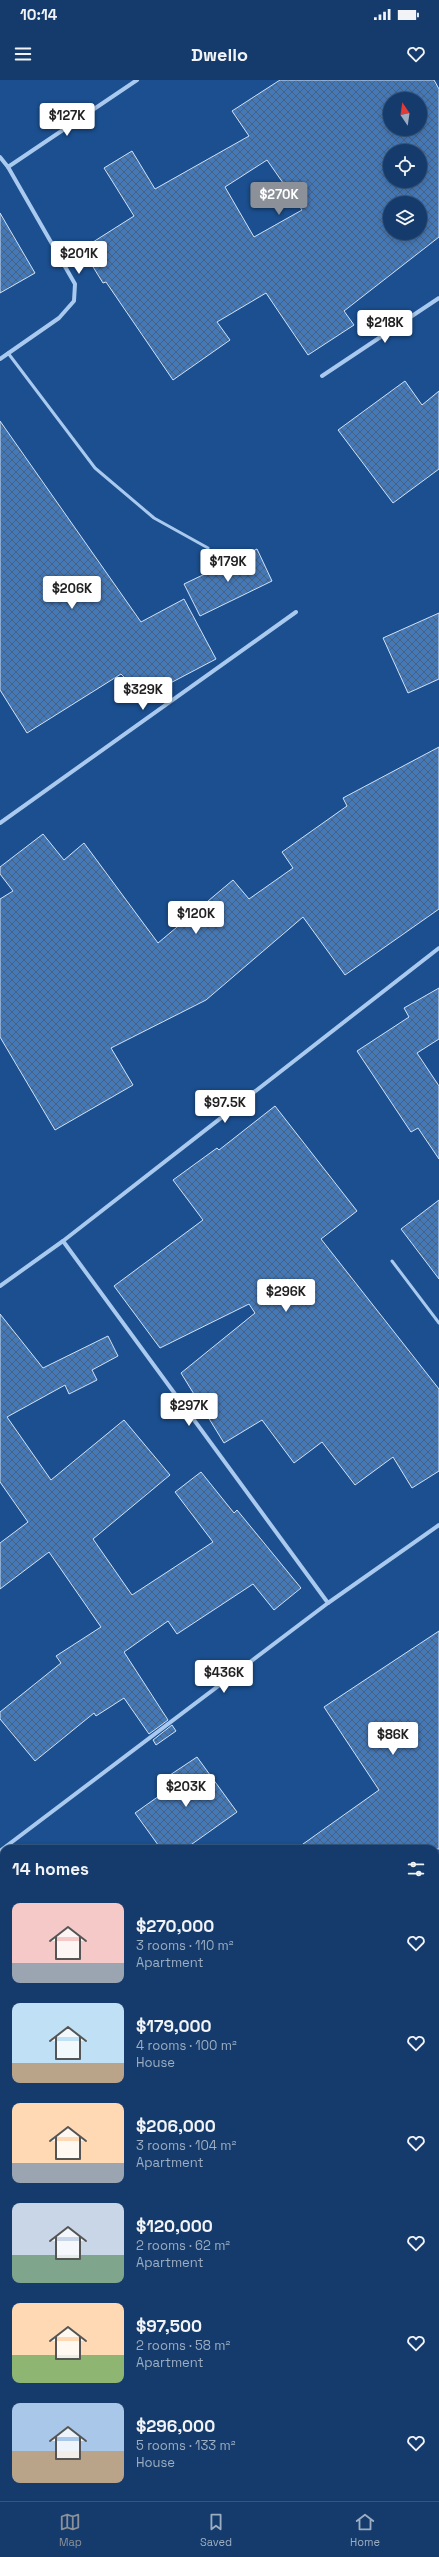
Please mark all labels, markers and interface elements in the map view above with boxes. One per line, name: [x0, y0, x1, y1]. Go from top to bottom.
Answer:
text: 10:14: [20, 5, 57, 24]
icon: menu: [12, 43, 34, 65]
text: Dwello: [191, 43, 248, 66]
icon: heart: [405, 43, 427, 65]
north arrow: [383, 92, 427, 136]
map controls: [383, 92, 427, 240]
pin: $127K: [39, 103, 95, 137]
text: $127K: [49, 107, 85, 124]
button: locate: [383, 144, 427, 188]
pin: $270K: [251, 182, 307, 216]
text: $270K: [259, 186, 299, 203]
button: layers: [383, 196, 427, 240]
pin: $201K: [51, 241, 107, 275]
text: $201K: [60, 245, 98, 262]
pin: $218K: [357, 310, 413, 344]
text: $218K: [366, 314, 404, 331]
pin: $179K: [200, 549, 256, 583]
text: $179K: [209, 553, 247, 570]
pin: $206K: [44, 576, 100, 610]
text: $206K: [52, 580, 92, 597]
pin: $329K: [115, 677, 171, 711]
text: $329K: [123, 681, 163, 698]
pin: $120K: [168, 901, 224, 935]
text: $120K: [177, 905, 215, 922]
pin: $97.5K: [192, 1090, 258, 1124]
text: $97.5K: [204, 1094, 246, 1111]
pin: $296K: [258, 1279, 314, 1313]
text: $296K: [266, 1283, 306, 1300]
pin: $297K: [161, 1393, 217, 1427]
text: $297K: [170, 1397, 208, 1414]
pin: $436K: [196, 1660, 252, 1694]
text: $436K: [204, 1664, 244, 1681]
pin: $86K: [369, 1722, 417, 1756]
text: $86K: [377, 1726, 409, 1743]
pin: $203K: [158, 1774, 214, 1808]
text: $203K: [166, 1778, 206, 1795]
text: 14 homes: [12, 1858, 89, 1880]
icon: filters: [405, 1858, 427, 1880]
text: $270,000: [136, 1915, 214, 1937]
icon: home: [44, 1919, 92, 1967]
icon: heart: [405, 1932, 427, 1954]
text: 3 rooms · 110 m²: [136, 1937, 234, 1954]
text: Apartment: [136, 1954, 204, 1971]
text: $179,000: [136, 2015, 212, 2037]
icon: home: [44, 2019, 92, 2067]
icon: heart: [405, 2032, 427, 2054]
text: 4 rooms · 100 m²: [136, 2037, 237, 2054]
text: House: [136, 2054, 175, 2071]
text: $206,000: [136, 2115, 216, 2137]
icon: home: [44, 2119, 92, 2167]
icon: heart: [405, 2132, 427, 2154]
text: 3 rooms · 104 m²: [136, 2137, 236, 2154]
text: Apartment: [136, 2154, 204, 2171]
text: $120,000: [136, 2215, 213, 2237]
icon: home: [44, 2219, 92, 2267]
icon: heart: [405, 2232, 427, 2254]
text: 2 rooms · 62 m²: [136, 2237, 230, 2254]
text: Apartment: [136, 2254, 204, 2271]
text: $97,500: [136, 2315, 202, 2337]
icon: home: [44, 2319, 92, 2367]
icon: heart: [405, 2332, 427, 2354]
text: 2 rooms · 58 m²: [136, 2337, 230, 2354]
text: Apartment: [136, 2354, 204, 2371]
text: $296,000: [136, 2415, 215, 2437]
icon: home: [44, 2419, 92, 2467]
icon: heart: [405, 2432, 427, 2454]
text: 5 rooms · 133 m²: [136, 2437, 235, 2454]
text: House: [136, 2454, 175, 2471]
tab: Map: [59, 2511, 82, 2549]
tab: Saved: [200, 2511, 232, 2549]
tab: Home: [350, 2511, 380, 2549]

